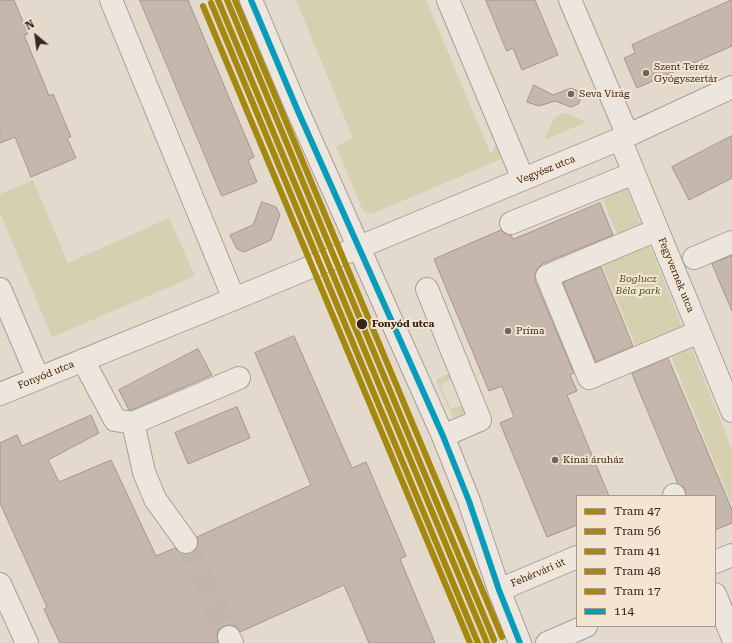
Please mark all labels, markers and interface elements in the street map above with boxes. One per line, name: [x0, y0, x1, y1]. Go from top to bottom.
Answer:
north arrow: [16, 16, 56, 56]
text: N: [23, 17, 37, 33]
place label: Szent Teréz Gyógyszertár: [654, 61, 718, 84]
marker: Szent Teréz Gyógyszertár: [641, 68, 651, 78]
place label: Seva Virág: [579, 88, 630, 100]
marker: Seva Virág: [566, 89, 576, 99]
street label: Vegyész utca: [515, 153, 577, 187]
street label: Fegyvernek utca: [656, 236, 696, 314]
park label: Boglucz Béla park: [616, 273, 660, 296]
marker: Fonyód utca: [355, 317, 369, 331]
place label: Fonyód utca: [372, 318, 434, 330]
place label: Príma: [516, 325, 544, 337]
marker: Príma: [503, 326, 513, 336]
street label: Fonyód utca: [16, 358, 76, 392]
place label: Kínai áruház: [563, 454, 623, 466]
marker: Kínai áruház: [550, 455, 560, 465]
legend: [576, 495, 716, 627]
text: Tram 47: [614, 504, 661, 518]
text: Tram 56: [614, 524, 661, 538]
text: Tram 41: [614, 544, 661, 558]
street label: Fehérvári út: [509, 556, 567, 590]
text: Tram 48: [614, 564, 661, 578]
text: Tram 17: [614, 584, 661, 598]
text: 114: [614, 604, 634, 618]

